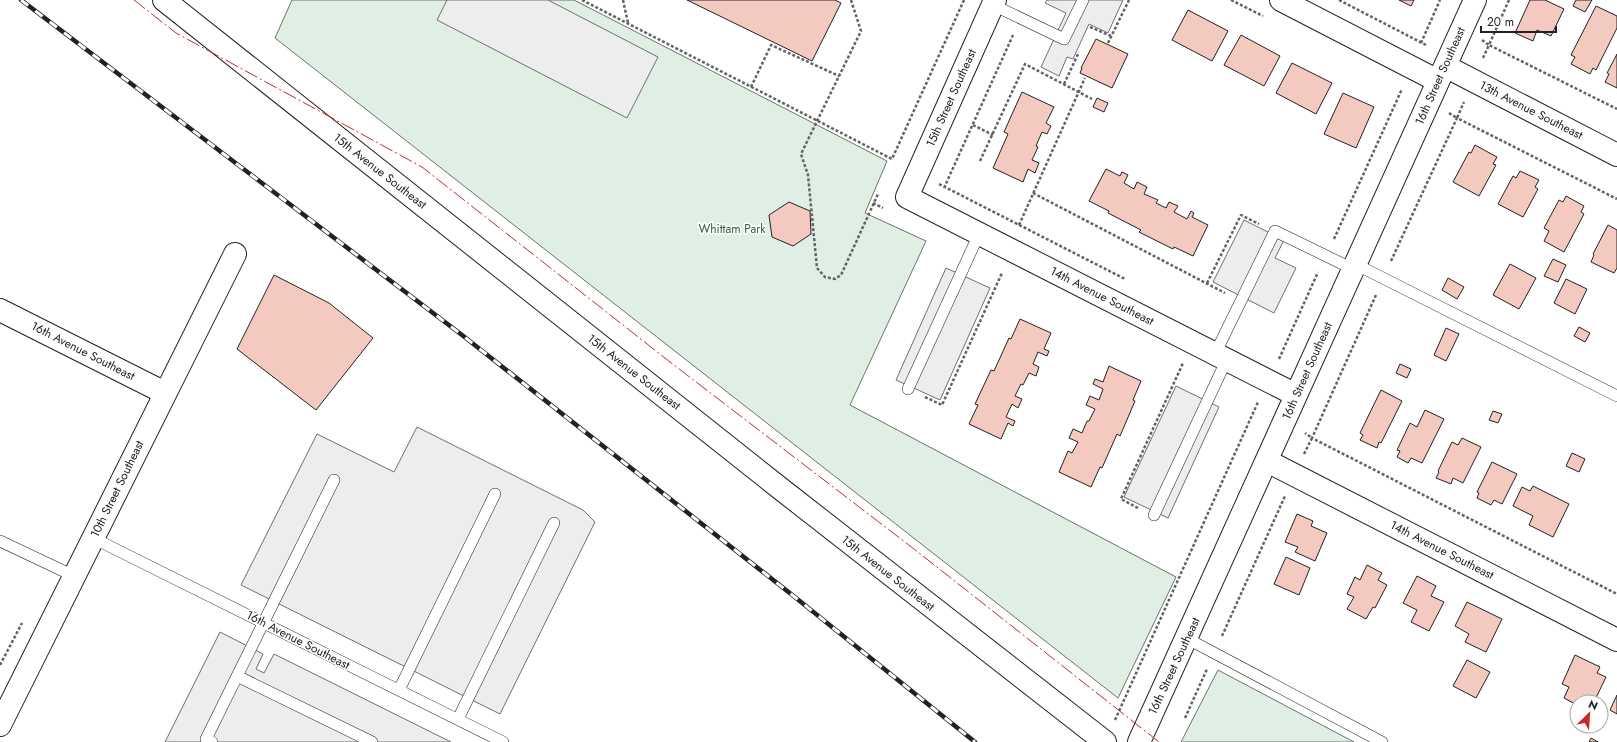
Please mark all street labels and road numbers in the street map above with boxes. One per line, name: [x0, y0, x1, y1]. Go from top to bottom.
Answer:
street label: 16th Street Southeast: [1410, 24, 1470, 128]
street label: 15th Street Southeast: [921, 46, 981, 150]
street label: 13th Avenue Southeast: [1476, 76, 1586, 144]
street label: 15th Avenue Southeast: [329, 129, 431, 213]
street label: 14th Avenue Southeast: [1047, 262, 1157, 330]
street label: 16th Avenue Southeast: [28, 317, 138, 385]
street label: 16th Street Southeast: [1277, 319, 1337, 423]
street label: 15th Avenue Southeast: [583, 330, 685, 414]
street label: 10th Street Southeast: [86, 437, 148, 541]
street label: 14th Avenue Southeast: [1387, 516, 1497, 584]
street label: 15th Avenue Southeast: [837, 531, 939, 615]
street label: 16th Avenue Southeast: [243, 606, 353, 674]
street label: 16th Street Southeast: [1144, 614, 1205, 718]

